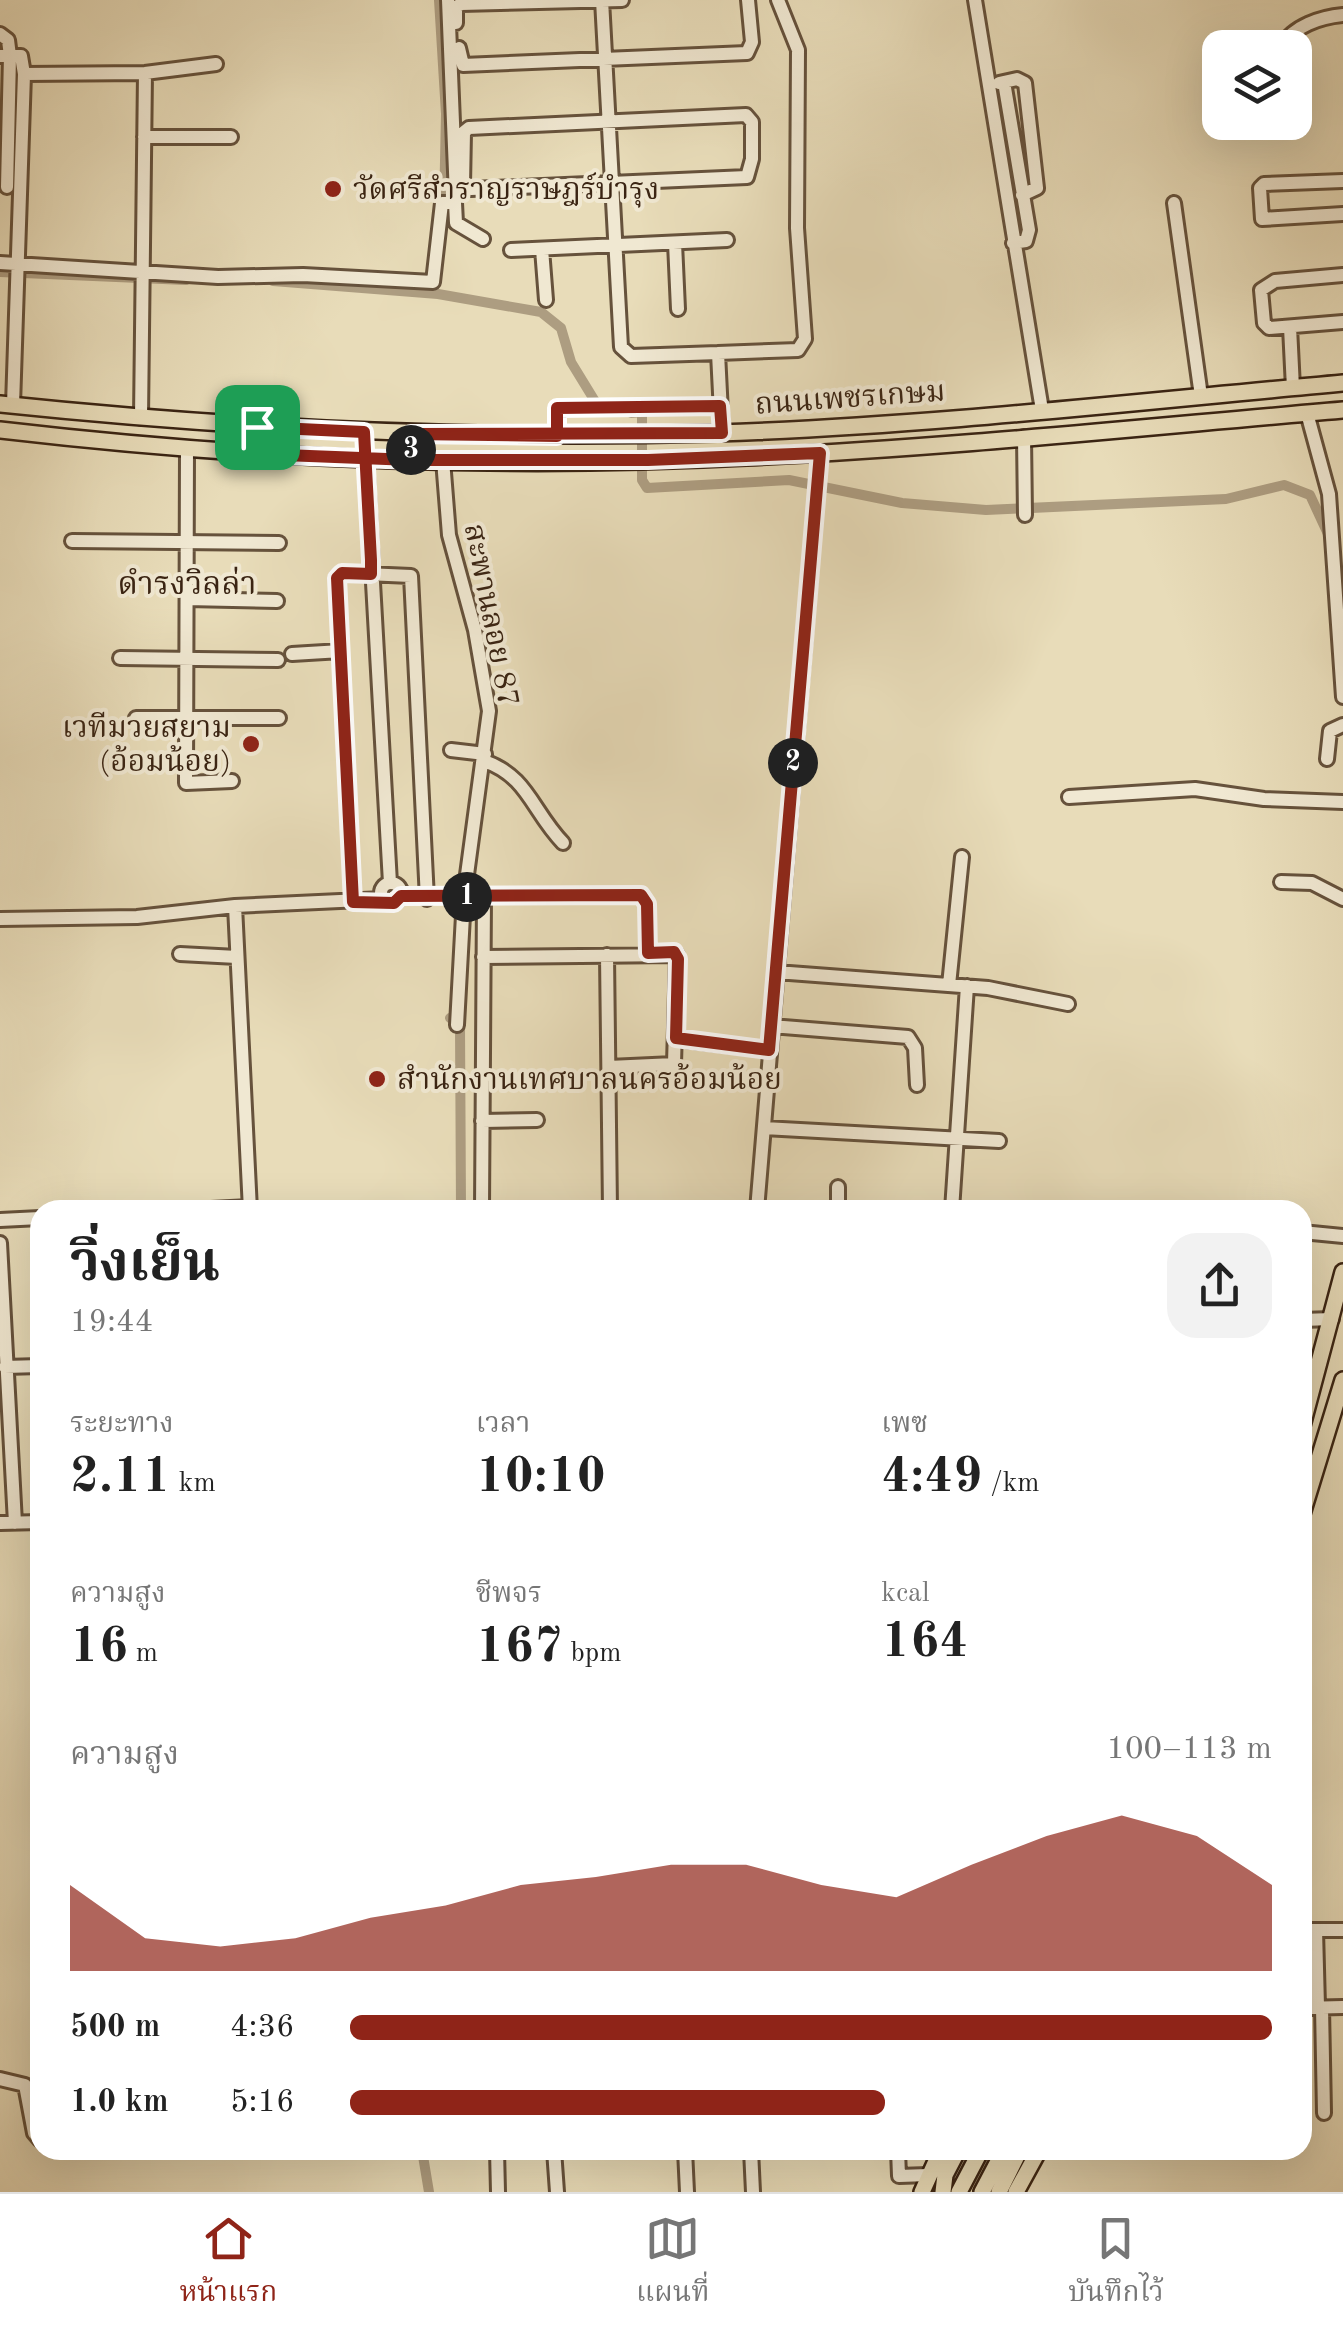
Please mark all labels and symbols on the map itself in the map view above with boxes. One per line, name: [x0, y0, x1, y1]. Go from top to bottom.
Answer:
place label: วัดศรีสําราญราษฎร์บํารุง: [353, 172, 659, 208]
marker: วัดศรีสําราญราษฎร์บํารุง: [322, 178, 344, 200]
street label: ถนนเพชรเกษม: [754, 377, 946, 421]
pin: [215, 385, 300, 470]
pin: 3: [386, 425, 436, 475]
street label: สะพานลอย 87: [458, 521, 522, 709]
district label: ดำรงวิลล่า: [118, 566, 256, 602]
place label: เวทีมวยสยาม (อ้อมน้อย): [62, 711, 231, 778]
marker: เวทีมวยสยาม (อ้อมน้อย): [240, 733, 262, 755]
pin: 2: [768, 738, 818, 788]
pin: 1: [442, 872, 492, 922]
place label: สำนักงานเทศบาลนครอ้อมน้อย: [397, 1063, 782, 1096]
marker: สำนักงานเทศบาลนครอ้อมน้อย: [366, 1068, 388, 1090]

